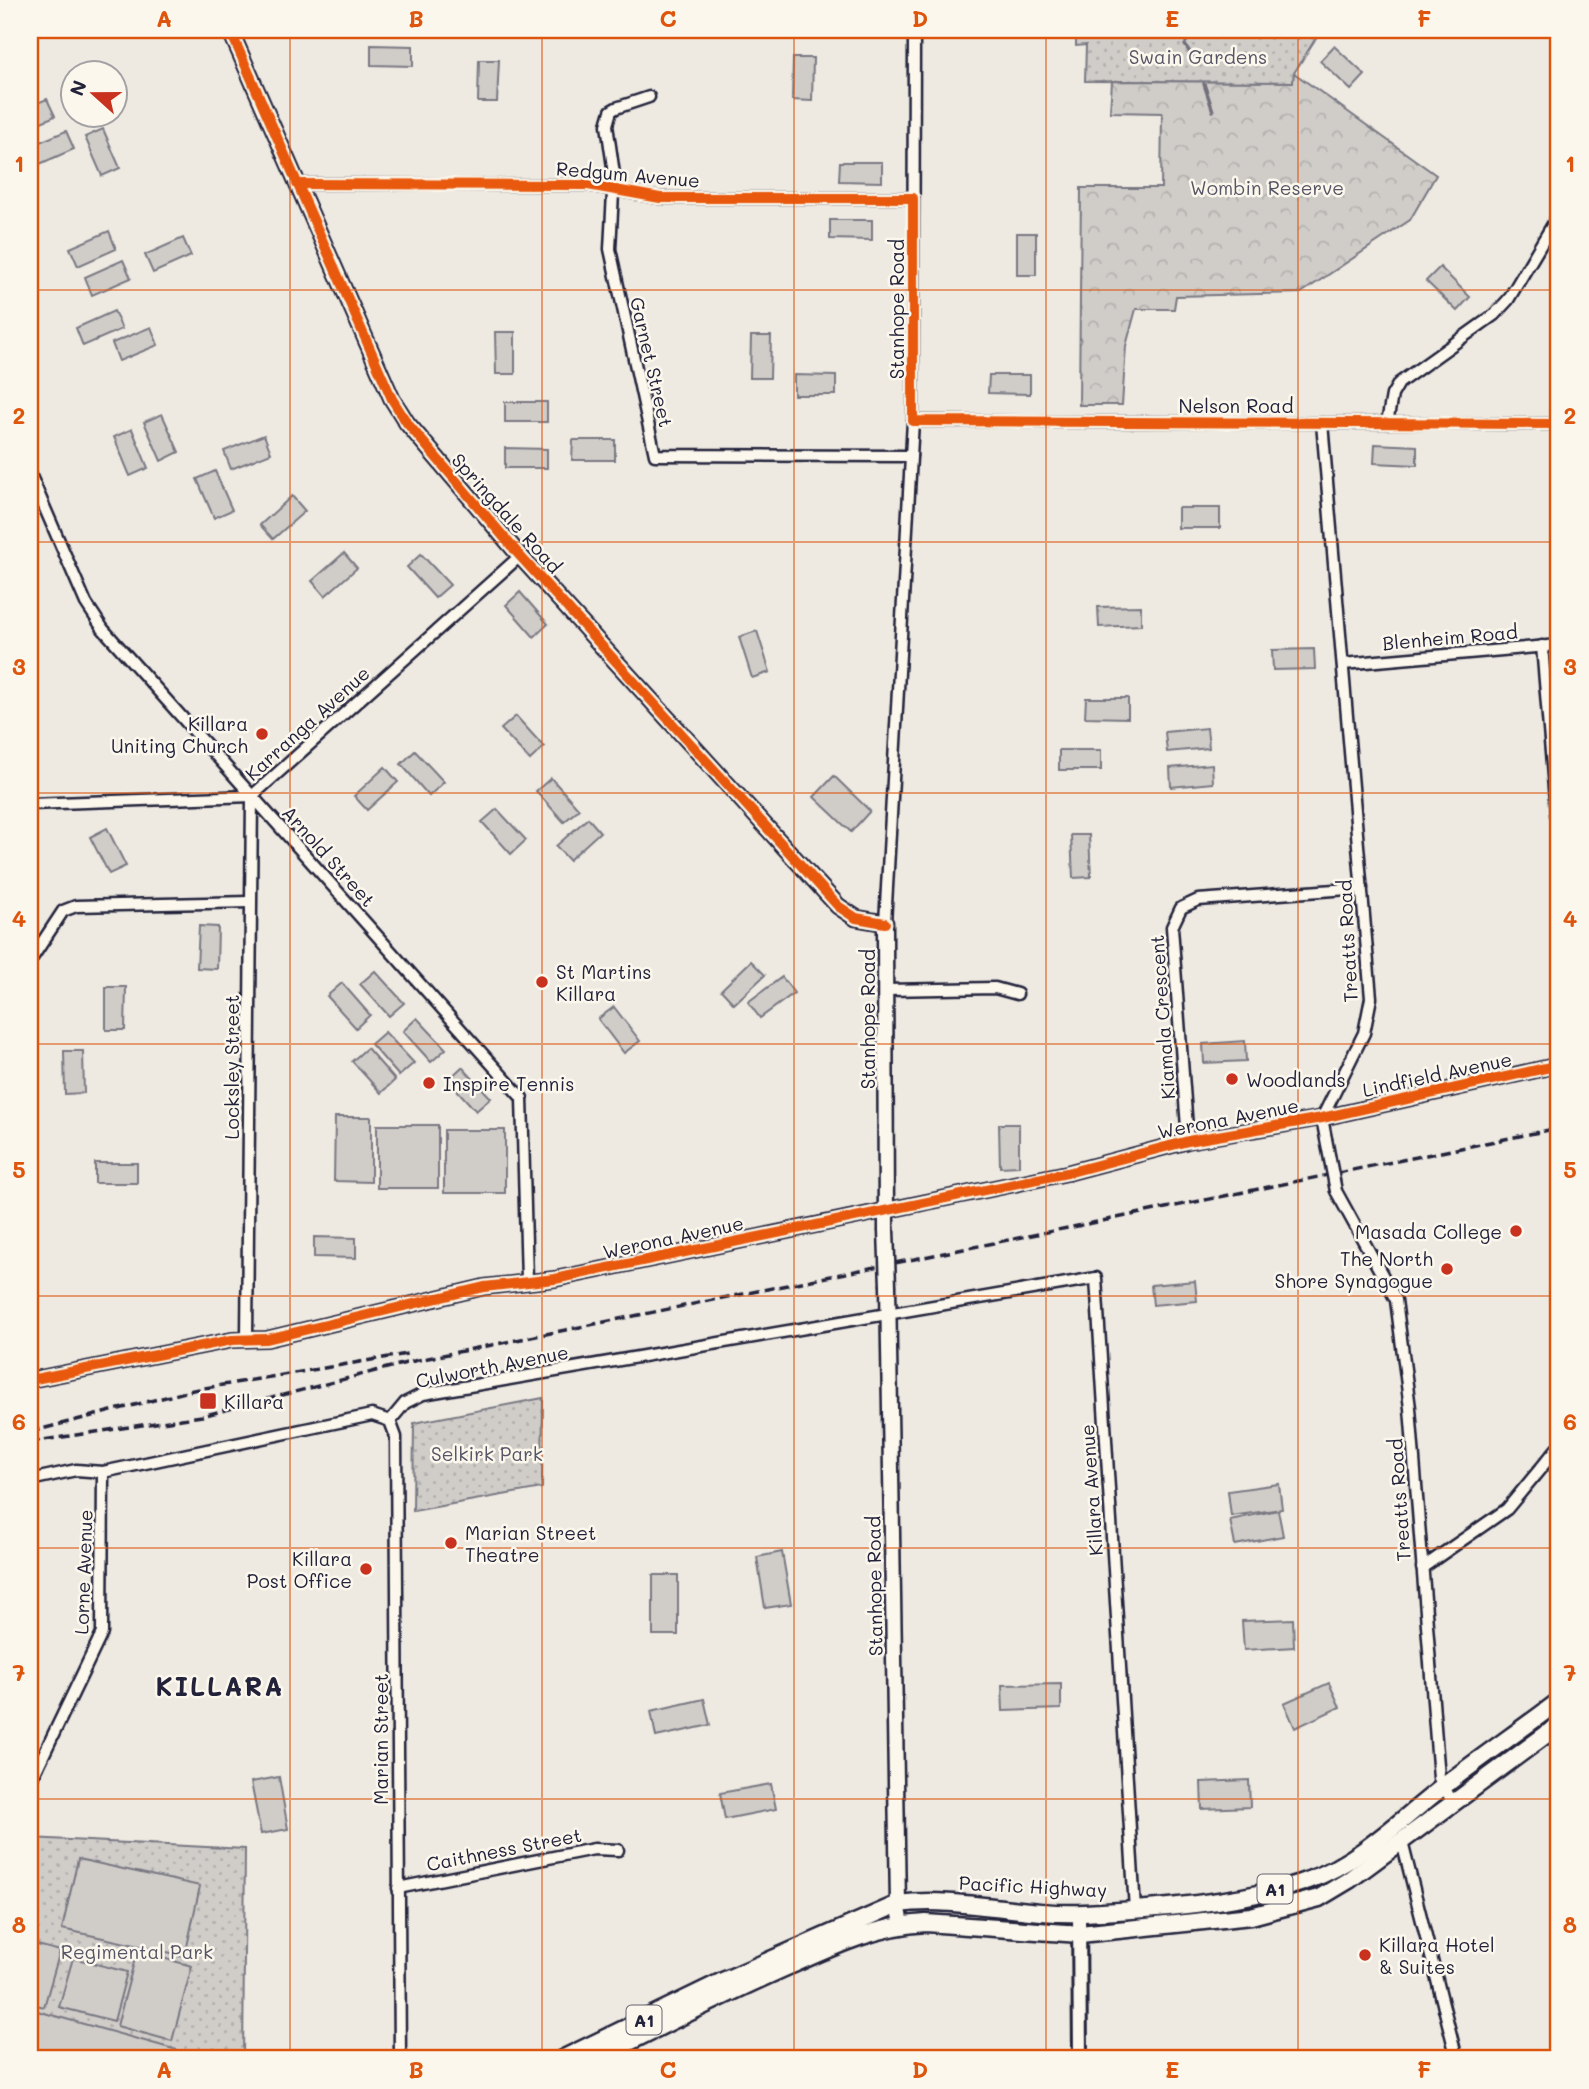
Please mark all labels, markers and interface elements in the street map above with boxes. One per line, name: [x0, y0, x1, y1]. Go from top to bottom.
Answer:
text: A: [156, 3, 172, 33]
text: B: [408, 3, 424, 33]
text: C: [659, 3, 677, 33]
text: D: [912, 3, 928, 33]
text: E: [1165, 3, 1179, 33]
text: F: [1417, 3, 1431, 33]
park label: Swain Gardens: [1129, 44, 1267, 69]
north arrow: [60, 60, 130, 130]
text: N: [63, 77, 92, 99]
text: 1: [14, 148, 24, 178]
text: 1: [1565, 148, 1575, 178]
street label: Redgum Avenue: [555, 155, 701, 193]
park label: Wombin Reserve: [1190, 175, 1344, 200]
street label: Stanhope Road: [884, 239, 909, 379]
street label: Garnet Street: [625, 295, 679, 429]
street label: Nelson Road: [1179, 393, 1294, 418]
text: 2: [13, 400, 25, 430]
text: 2: [1564, 400, 1576, 430]
street label: Springdale Road: [446, 448, 568, 578]
street label: Blenheim Road: [1381, 619, 1519, 655]
text: 3: [12, 651, 26, 681]
text: 3: [1563, 651, 1577, 681]
street label: Karranga Avenue: [239, 660, 375, 786]
place label: Killara Uniting Church: [111, 711, 248, 758]
marker: Killara Uniting Church: [254, 726, 270, 742]
street label: Arnold Street: [277, 800, 381, 912]
street label: Treatts Road: [1331, 879, 1363, 1003]
text: 4: [12, 903, 26, 933]
text: 4: [1563, 903, 1577, 933]
street label: Kiamala Crescent: [1144, 934, 1180, 1100]
street label: Stanhope Road: [855, 949, 880, 1089]
place label: St Martins Killara: [556, 959, 652, 1006]
marker: St Martins Killara: [534, 974, 550, 990]
street label: Locksley Street: [219, 995, 244, 1139]
street label: Lindfield Avenue: [1360, 1046, 1514, 1102]
place label: Woodlands: [1246, 1067, 1346, 1092]
place label: Inspire Tennis: [443, 1071, 574, 1096]
marker: Woodlands: [1224, 1071, 1240, 1087]
marker: Inspire Tennis: [421, 1075, 437, 1091]
street label: Werona Avenue: [1155, 1092, 1301, 1144]
text: 5: [12, 1154, 26, 1184]
text: 5: [1563, 1154, 1577, 1184]
street label: Werona Avenue: [600, 1210, 746, 1264]
place label: Masada College: [1355, 1219, 1502, 1244]
marker: Masada College: [1508, 1223, 1524, 1239]
place label: The North Shore Synagogue: [1275, 1246, 1433, 1293]
marker: The North Shore Synagogue: [1439, 1261, 1455, 1277]
street label: Culworth Avenue: [413, 1339, 571, 1393]
place label: Killara: [224, 1389, 284, 1414]
marker: Killara: [198, 1391, 218, 1411]
text: 6: [12, 1406, 26, 1436]
text: 6: [1563, 1406, 1577, 1436]
street label: Killara Avenue: [1074, 1423, 1108, 1557]
street label: Treatts Road: [1382, 1438, 1416, 1562]
park label: Selkirk Park: [431, 1441, 543, 1466]
street label: Lorne Avenue: [68, 1509, 98, 1635]
street label: Stanhope Road: [860, 1516, 888, 1656]
place label: Marian Street Theatre: [465, 1520, 596, 1567]
marker: Marian Street Theatre: [443, 1535, 459, 1551]
place label: Killara Post Office: [247, 1546, 352, 1593]
marker: Killara Post Office: [358, 1561, 374, 1577]
text: 7: [13, 1657, 26, 1687]
text: 7: [1564, 1657, 1577, 1687]
district label: KILLARA: [156, 1669, 284, 1703]
street label: Marian Street: [368, 1673, 393, 1805]
street label: Caithness Street: [424, 1822, 584, 1876]
street label: Pacific Highway: [958, 1870, 1108, 1902]
road number: A1: [1258, 1874, 1292, 1903]
text: 8: [12, 1909, 26, 1939]
text: 8: [1563, 1909, 1577, 1939]
place label: Killara Hotel & Suites: [1379, 1932, 1495, 1979]
park label: Regimental Park: [61, 1939, 213, 1964]
marker: Killara Hotel & Suites: [1357, 1947, 1373, 1963]
road number: A1: [626, 2006, 662, 2034]
text: A: [156, 2054, 172, 2084]
text: B: [408, 2054, 424, 2084]
text: C: [659, 2054, 677, 2084]
text: D: [912, 2054, 928, 2084]
text: E: [1165, 2054, 1179, 2084]
text: F: [1417, 2054, 1431, 2084]

